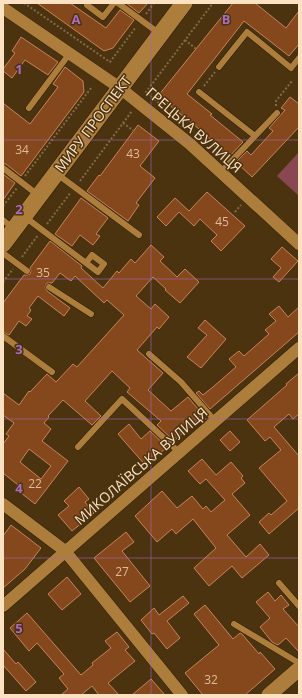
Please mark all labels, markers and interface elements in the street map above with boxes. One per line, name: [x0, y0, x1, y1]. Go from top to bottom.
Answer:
text: A: [72, 10, 81, 28]
text: B: [222, 10, 231, 28]
text: 1: [15, 60, 23, 78]
street label: МИРУ ПРОСПЕКТ: [50, 71, 135, 176]
street label: ГРЕЦЬКА ВУЛИЦЯ: [142, 83, 246, 177]
house number: 34: [15, 141, 29, 158]
house number: 43: [126, 145, 140, 162]
text: 2: [15, 200, 23, 218]
house number: 45: [215, 213, 229, 230]
house number: 35: [36, 264, 50, 281]
text: 3: [15, 340, 23, 358]
street label: МИКОЛАЇВСЬКА ВУЛИЦЯ: [70, 403, 211, 529]
house number: 22: [28, 475, 42, 492]
text: 4: [15, 479, 23, 497]
house number: 27: [115, 563, 129, 580]
text: 5: [15, 619, 23, 637]
house number: 32: [204, 671, 218, 688]

